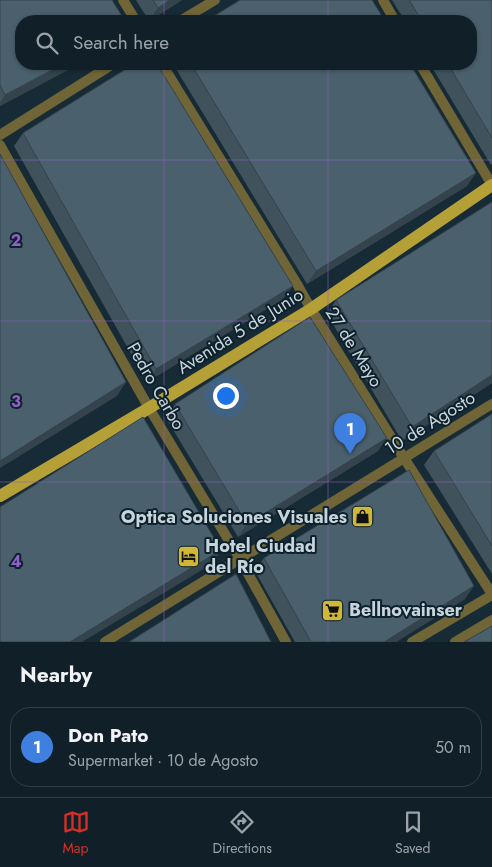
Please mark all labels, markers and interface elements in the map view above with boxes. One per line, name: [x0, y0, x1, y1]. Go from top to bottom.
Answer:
search box: [15, 15, 477, 70]
icon: search: [33, 29, 61, 57]
text: Search here: [73, 29, 169, 56]
text: 2: [11, 229, 21, 252]
street label: Avenida 5 de Junio: [172, 282, 308, 380]
street label: 27 de Mayo: [319, 302, 389, 392]
street label: Pedro Carbo: [120, 337, 192, 435]
your location: [213, 383, 239, 409]
street label: 10 de Agosto: [380, 385, 481, 461]
text: 3: [11, 390, 21, 413]
pin: 1: [334, 413, 366, 454]
place label: Optica Soluciones Visuales: [121, 504, 347, 530]
shop icon: Optica Soluciones Visuales: [351, 505, 375, 529]
place label: Hotel Ciudad del Río: [205, 533, 316, 580]
hotel icon: Hotel Ciudad del Río: [177, 544, 201, 568]
text: 4: [10, 550, 22, 573]
place label: Bellnovainser: [349, 597, 463, 623]
supermarket icon: Bellnovainser: [321, 598, 345, 622]
text: Nearby: [20, 660, 92, 690]
text: Don Pato: [68, 722, 149, 749]
text: 1: [33, 736, 41, 759]
text: 50 m: [435, 736, 471, 759]
text: Supermarket · 10 de Agosto: [68, 749, 258, 772]
tab: Map: [62, 808, 90, 858]
tab: Directions: [213, 808, 272, 858]
tab: Saved: [395, 808, 430, 858]

